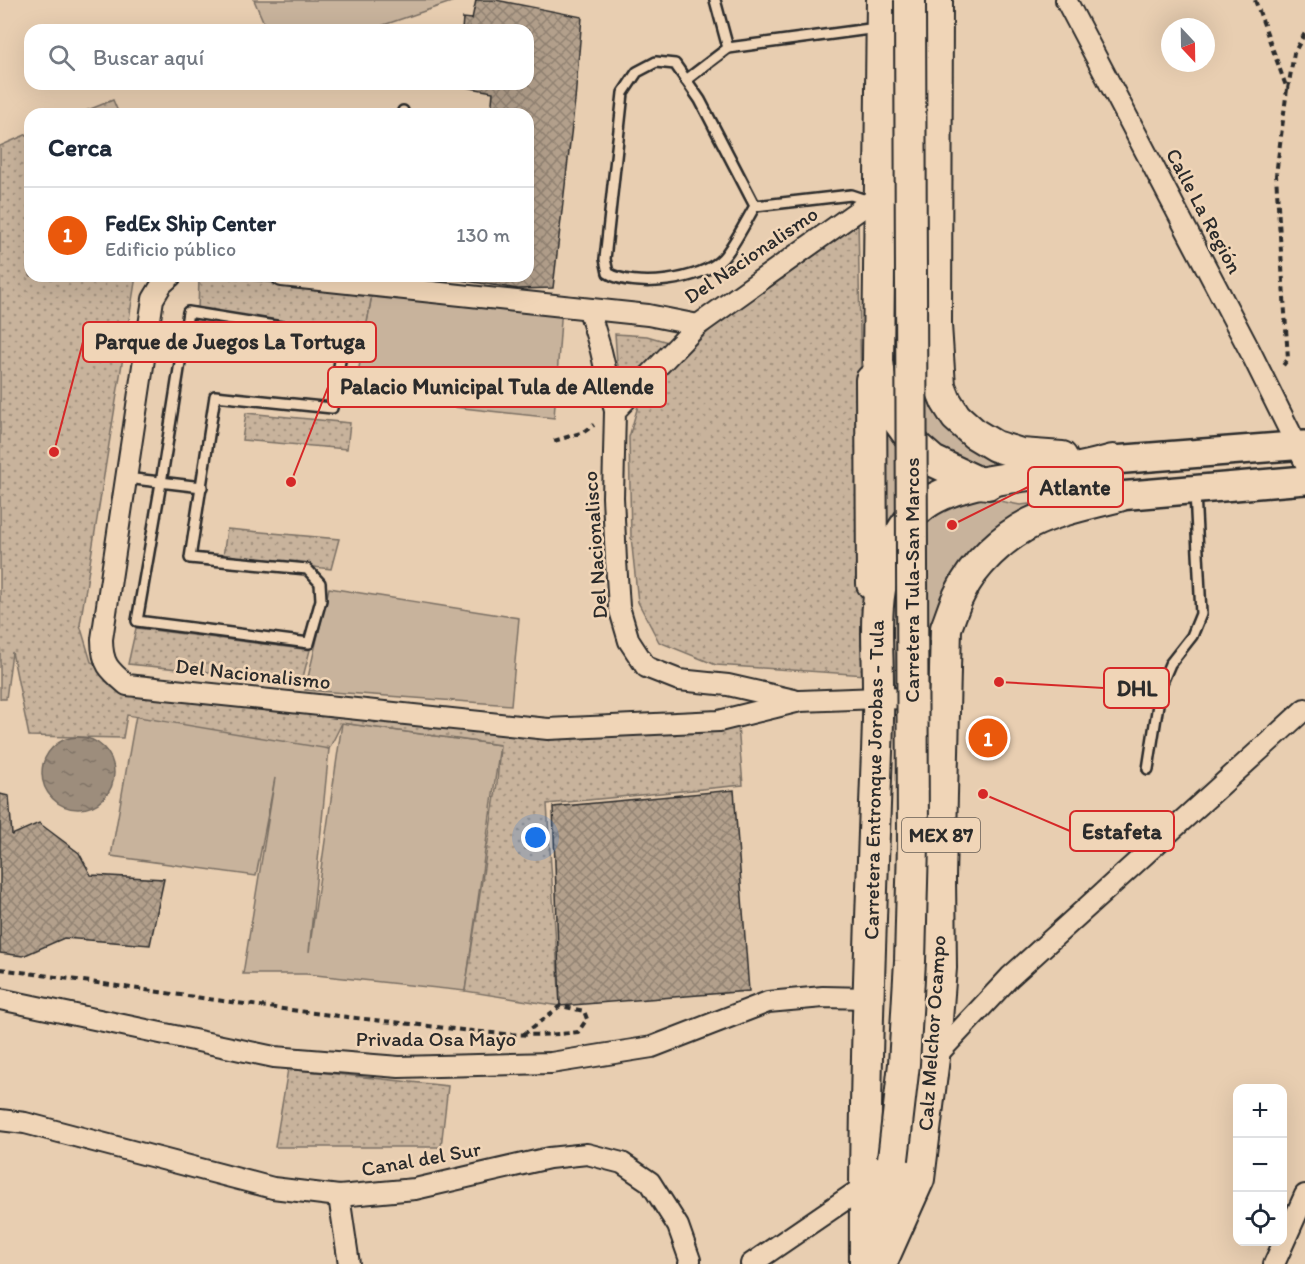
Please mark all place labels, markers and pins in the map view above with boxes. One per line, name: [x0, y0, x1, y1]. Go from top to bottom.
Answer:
callout: Parque de Juegos La Tortuga: [83, 322, 376, 362]
callout: Palacio Municipal Tula de Allende: [328, 367, 666, 407]
callout: Atlante: [1028, 467, 1123, 507]
callout: DHL: [1104, 668, 1169, 708]
pin: 1: [968, 716, 1008, 760]
callout: Estafeta: [1070, 811, 1174, 851]

